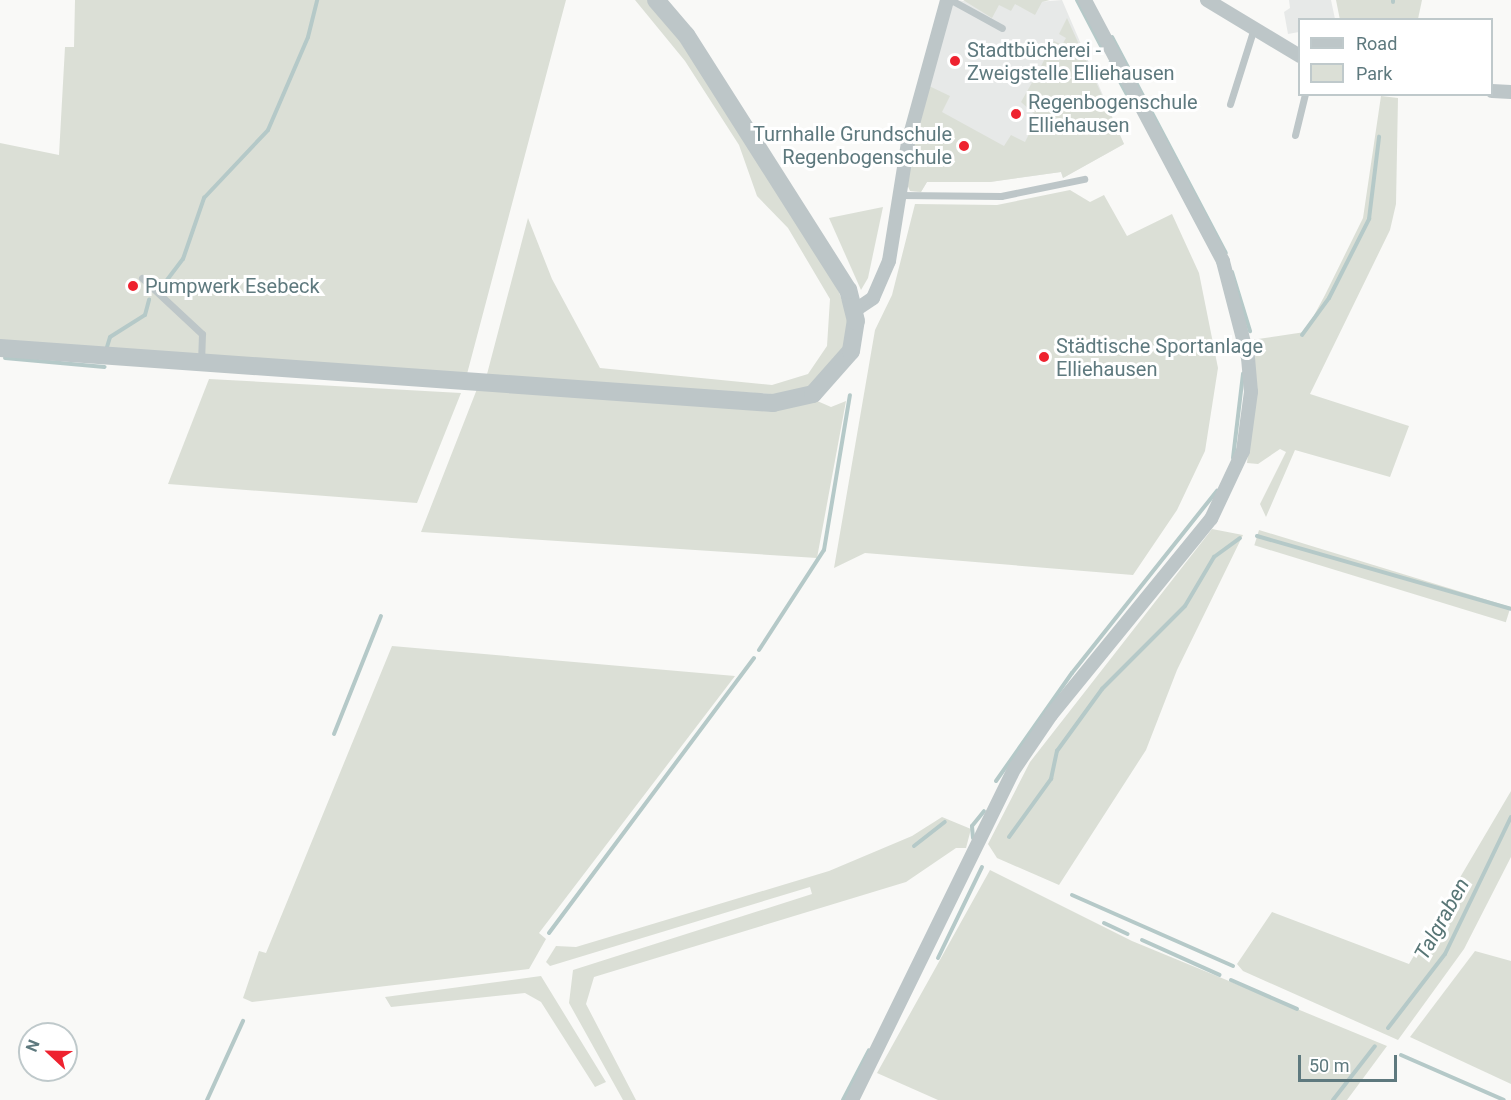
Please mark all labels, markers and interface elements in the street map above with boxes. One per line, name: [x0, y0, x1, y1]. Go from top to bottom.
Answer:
legend: [1298, 18, 1493, 96]
text: Road: [1356, 33, 1397, 54]
place label: Stadtbücherei - Zweigstelle Elliehausen: [967, 38, 1175, 85]
marker: Stadtbücherei - Zweigstelle Elliehausen: [948, 54, 962, 68]
text: Park: [1356, 63, 1392, 84]
place label: Regenbogenschule Elliehausen: [1028, 90, 1198, 137]
marker: Regenbogenschule Elliehausen: [1009, 107, 1023, 121]
place label: Turnhalle Grundschule Regenbogenschule: [753, 122, 952, 169]
marker: Turnhalle Grundschule Regenbogenschule: [957, 139, 971, 153]
place label: Pumpwerk Esebeck: [145, 274, 320, 298]
marker: Pumpwerk Esebeck: [126, 279, 140, 293]
place label: Städtische Sportanlage Elliehausen: [1056, 334, 1263, 381]
marker: Städtische Sportanlage Elliehausen: [1037, 350, 1051, 364]
water label: Talgraben: [1409, 874, 1475, 964]
north arrow: [18, 1022, 78, 1082]
text: N: [22, 1037, 44, 1055]
scale bar: [1301, 1043, 1400, 1081]
text: 50 m: [1309, 1055, 1349, 1076]

